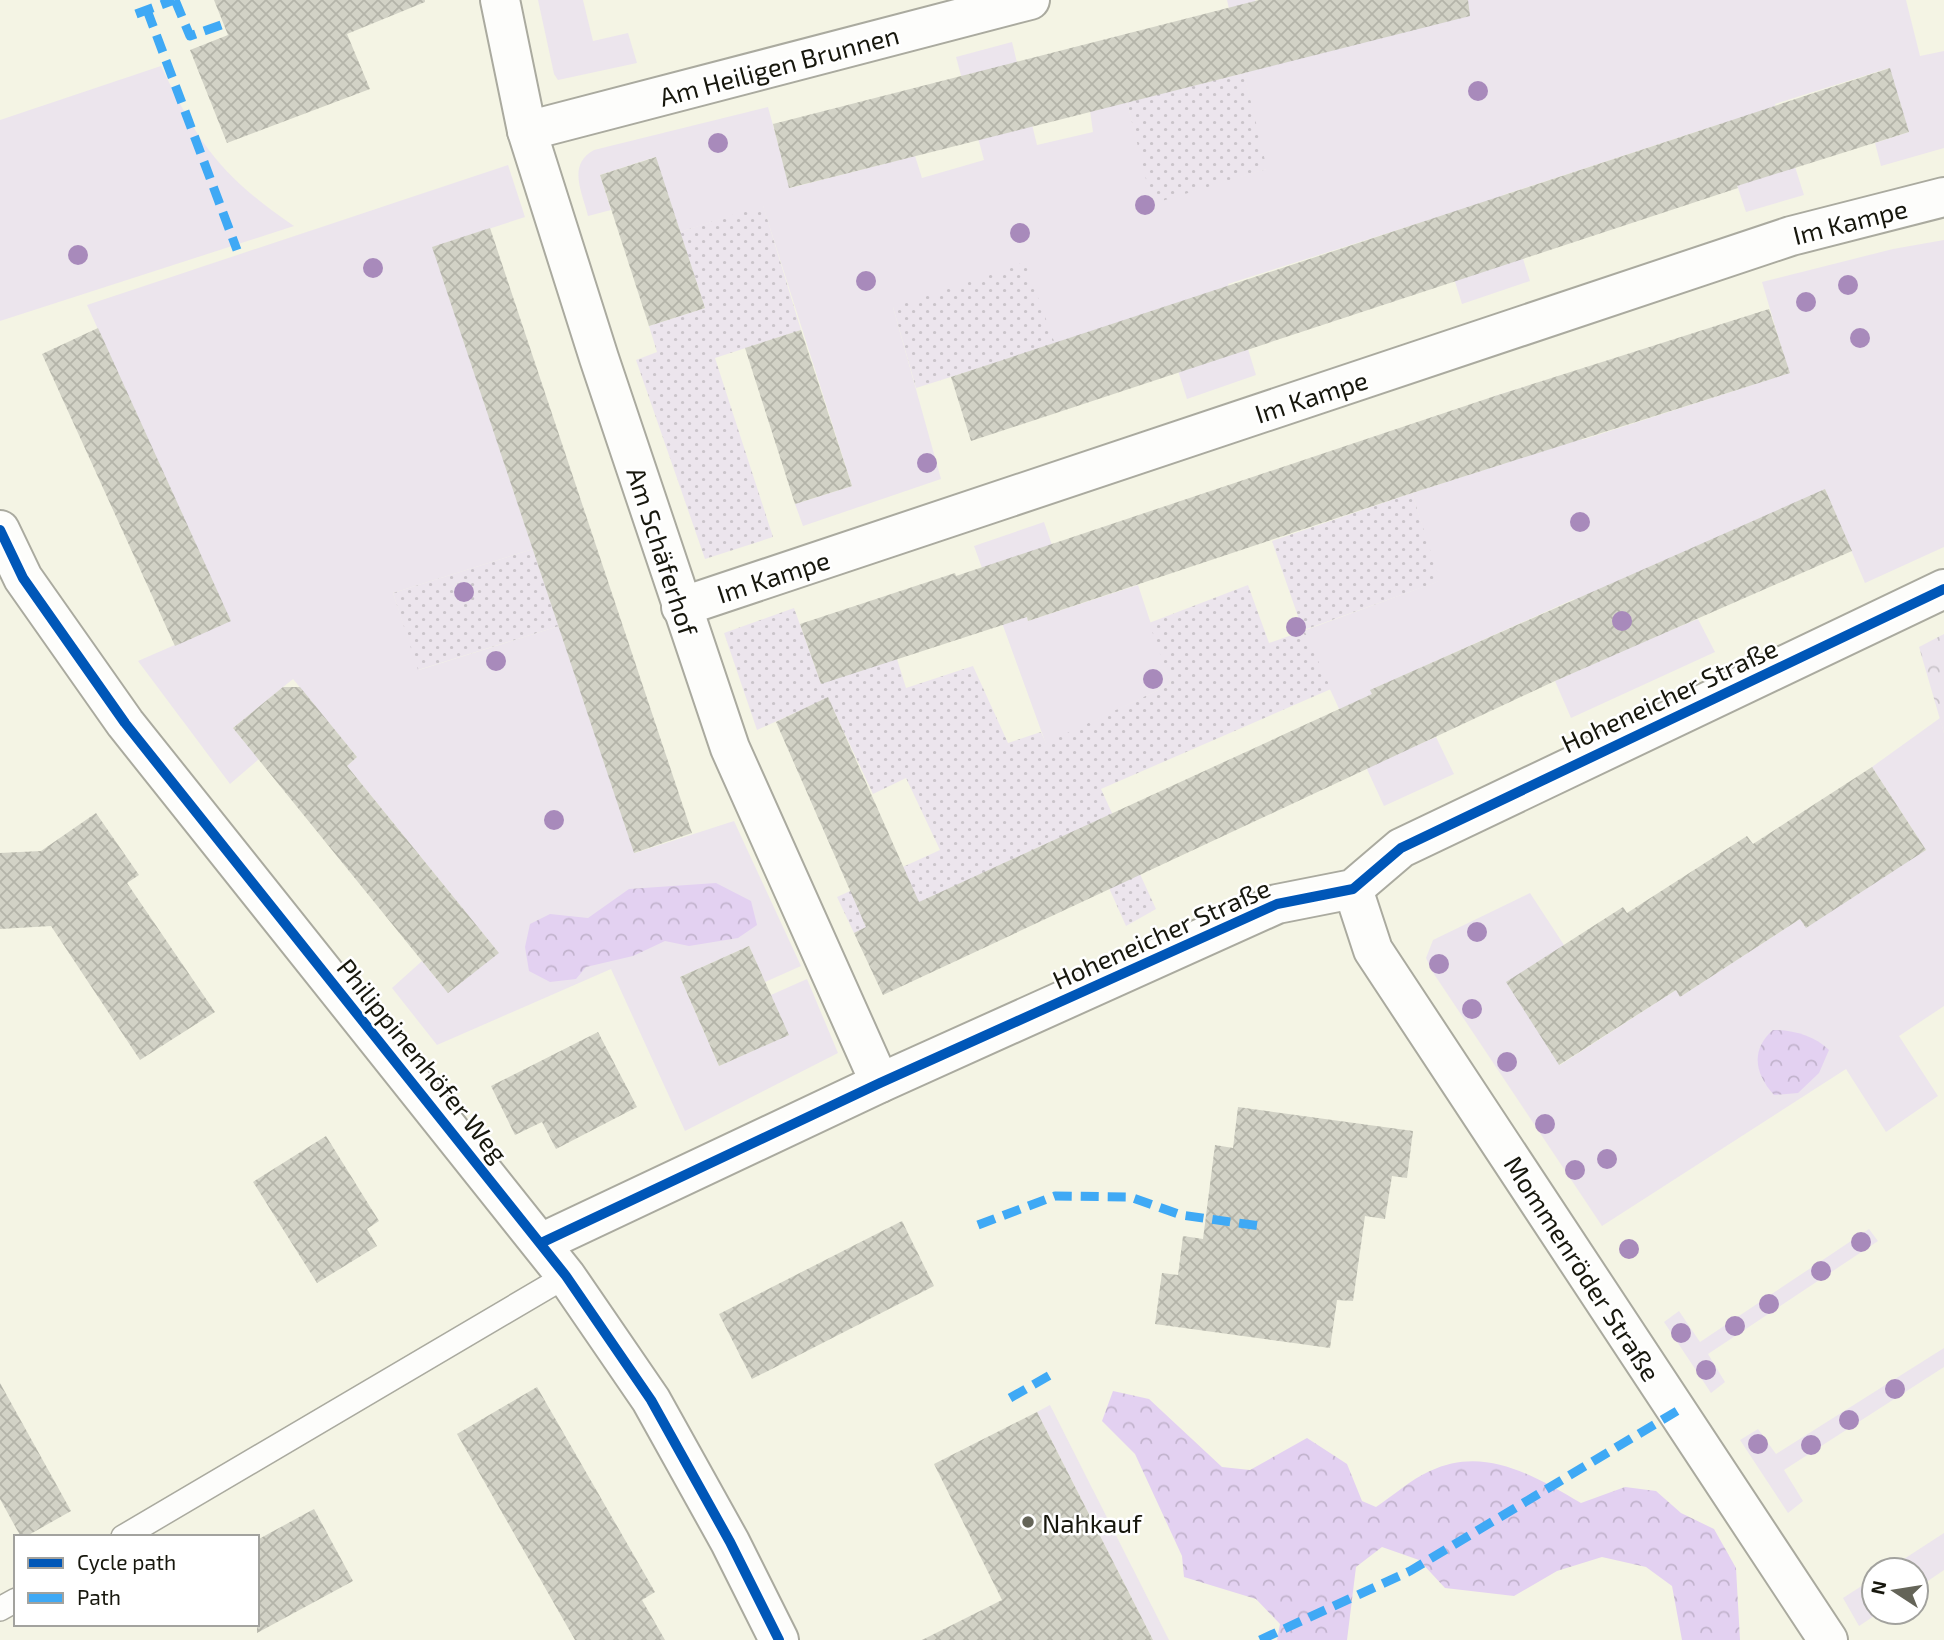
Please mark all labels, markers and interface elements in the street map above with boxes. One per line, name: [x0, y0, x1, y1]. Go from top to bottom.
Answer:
street label: Am Heiligen Brunnen: [656, 18, 902, 112]
street label: Im Kampe: [1790, 192, 1910, 250]
street label: Im Kampe: [1251, 363, 1371, 429]
street label: Am Schäferhof: [621, 463, 705, 640]
street label: Im Kampe: [713, 543, 833, 609]
street label: Hoheneicher Straße: [1556, 631, 1782, 759]
street label: Hoheneicher Straße: [1047, 871, 1275, 995]
street label: Philippinenhöfer Weg: [331, 952, 515, 1168]
street label: Mommenröder Straße: [1499, 1150, 1667, 1386]
place label: Nahkauf: [1042, 1507, 1143, 1538]
marker: Nahkauf: [1020, 1514, 1036, 1530]
legend: [14, 1535, 259, 1626]
text: Cycle path: [77, 1549, 176, 1574]
north arrow: [1860, 1556, 1930, 1626]
text: N: [1865, 1578, 1891, 1596]
text: Path: [77, 1584, 121, 1609]

